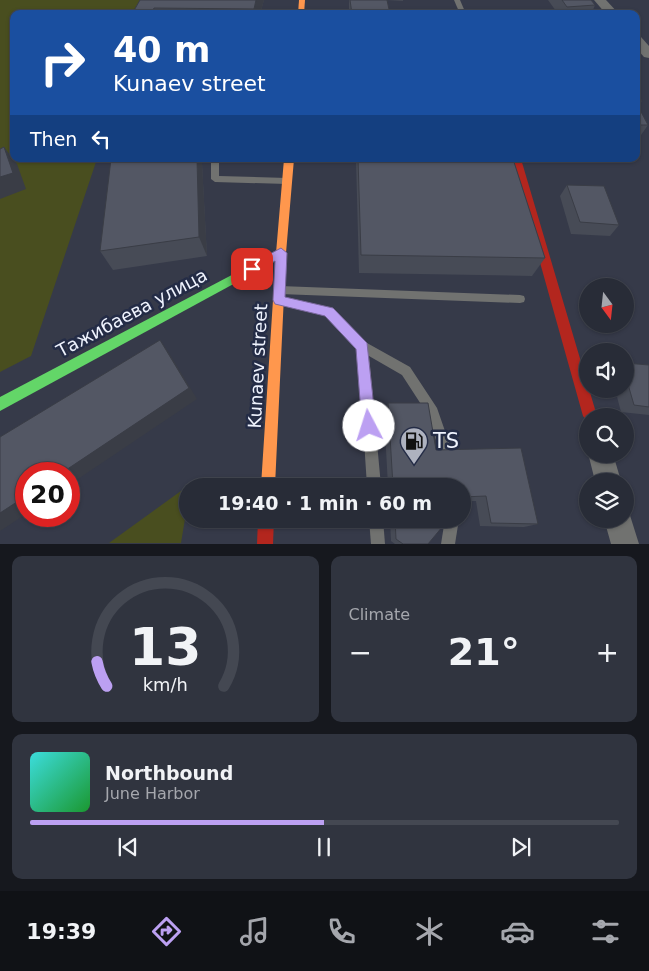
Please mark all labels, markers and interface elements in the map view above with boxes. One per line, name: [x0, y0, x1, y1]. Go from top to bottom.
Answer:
icon: right: [30, 30, 95, 95]
text: 40 m: [113, 30, 210, 70]
text: Kunaev street: [113, 71, 266, 96]
icon: left: [87, 125, 115, 153]
text: Then: [30, 128, 77, 150]
pin: [231, 248, 273, 290]
icon: arrive: [238, 255, 266, 283]
street label: Тажибаева улица: [52, 264, 211, 362]
north arrow: [579, 278, 634, 332]
map controls: [579, 278, 634, 528]
street label: Kunaev street: [244, 303, 271, 429]
button: sound: [579, 343, 634, 398]
position arrow: [342, 399, 394, 451]
button: search: [579, 408, 634, 463]
fuel station icon: TS: [399, 426, 429, 465]
place label: TS: [432, 429, 459, 453]
speed limit sign: 20: [15, 462, 80, 527]
button: layers: [579, 473, 634, 528]
text: 19:40 · 1 min · 60 m: [218, 492, 432, 514]
text: Climate: [349, 605, 410, 624]
text: 13: [129, 617, 201, 677]
text: 21°: [448, 630, 520, 674]
text: −: [349, 636, 372, 669]
text: +: [596, 636, 619, 669]
text: km/h: [143, 674, 188, 695]
text: Northbound: [105, 762, 233, 784]
text: June Harbor: [105, 784, 200, 803]
icon: previous: [114, 833, 142, 861]
icon: pause: [310, 833, 338, 861]
icon: next: [507, 833, 535, 861]
icon: directions: [149, 914, 184, 949]
icon: music: [237, 914, 272, 949]
icon: phone: [324, 914, 359, 949]
icon: climate: [412, 914, 447, 949]
icon: car: [500, 914, 535, 949]
icon: filters: [588, 914, 623, 949]
text: 19:39: [26, 919, 96, 944]

